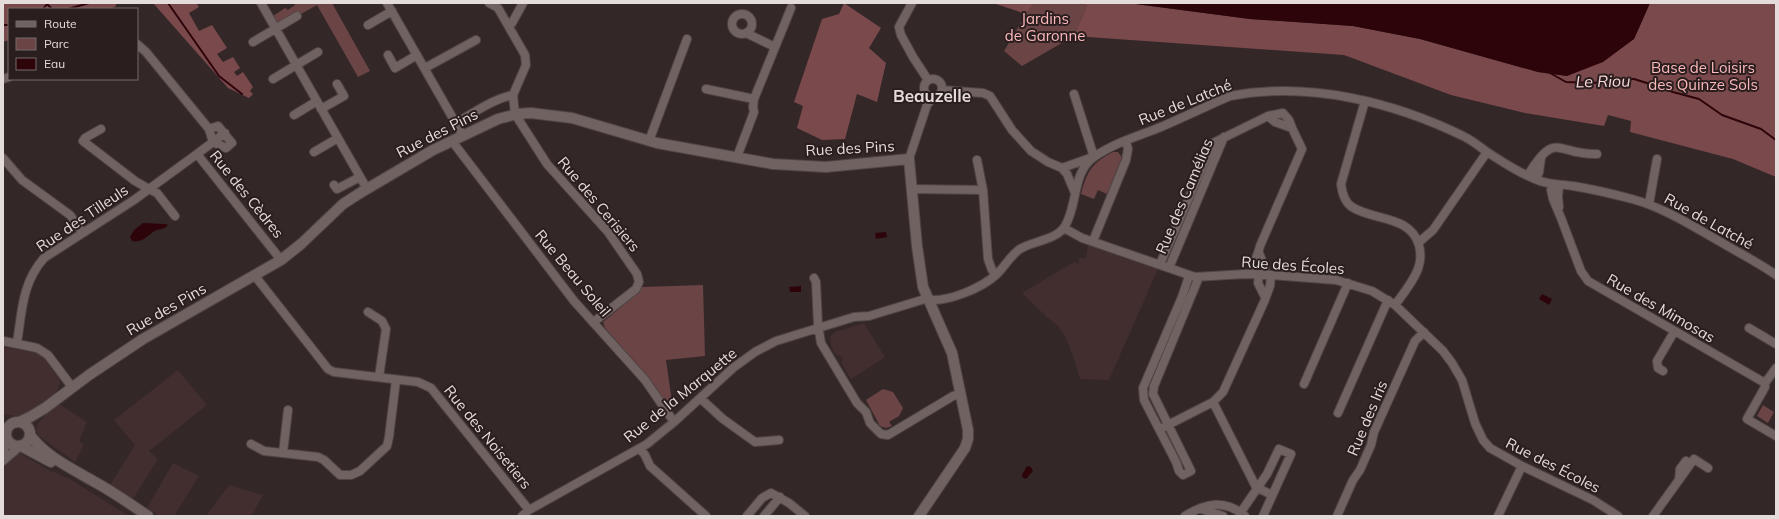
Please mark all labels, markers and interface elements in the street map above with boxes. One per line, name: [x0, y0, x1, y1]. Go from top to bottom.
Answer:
legend: [8, 8, 138, 80]
park label: Jardins de Garonne: [1005, 9, 1085, 45]
text: Route: [44, 16, 77, 31]
text: Parc: [44, 36, 69, 51]
text: Eau: [44, 56, 65, 71]
park label: Base de Loisirs des Quinze Sols: [1648, 58, 1758, 94]
water label: Le Riou: [1575, 71, 1631, 91]
street label: Rue de Latché: [1136, 75, 1234, 129]
district label: Beauzelle: [893, 85, 971, 106]
street label: Rue des Pins: [393, 104, 481, 162]
street label: Rue des Camélias: [1151, 135, 1217, 257]
street label: Rue des Pins: [805, 136, 895, 160]
street label: Rue des Cèdres: [206, 146, 288, 242]
street label: Rue des Cerisiers: [554, 152, 644, 256]
street label: Rue des Tilleuls: [32, 180, 132, 256]
street label: Rue de Latché: [1661, 189, 1757, 253]
street label: Rue Beau Soleil: [531, 226, 615, 320]
street label: Rue des Écoles: [1241, 252, 1345, 278]
street label: Rue des Mimosas: [1604, 269, 1718, 347]
street label: Rue des Pins: [123, 278, 209, 340]
street label: Rue de la Marquette: [620, 344, 740, 446]
street label: Rue des Iris: [1343, 377, 1391, 459]
street label: Rue des Noisetiers: [440, 381, 536, 493]
street label: Rue des Écoles: [1503, 433, 1603, 497]

